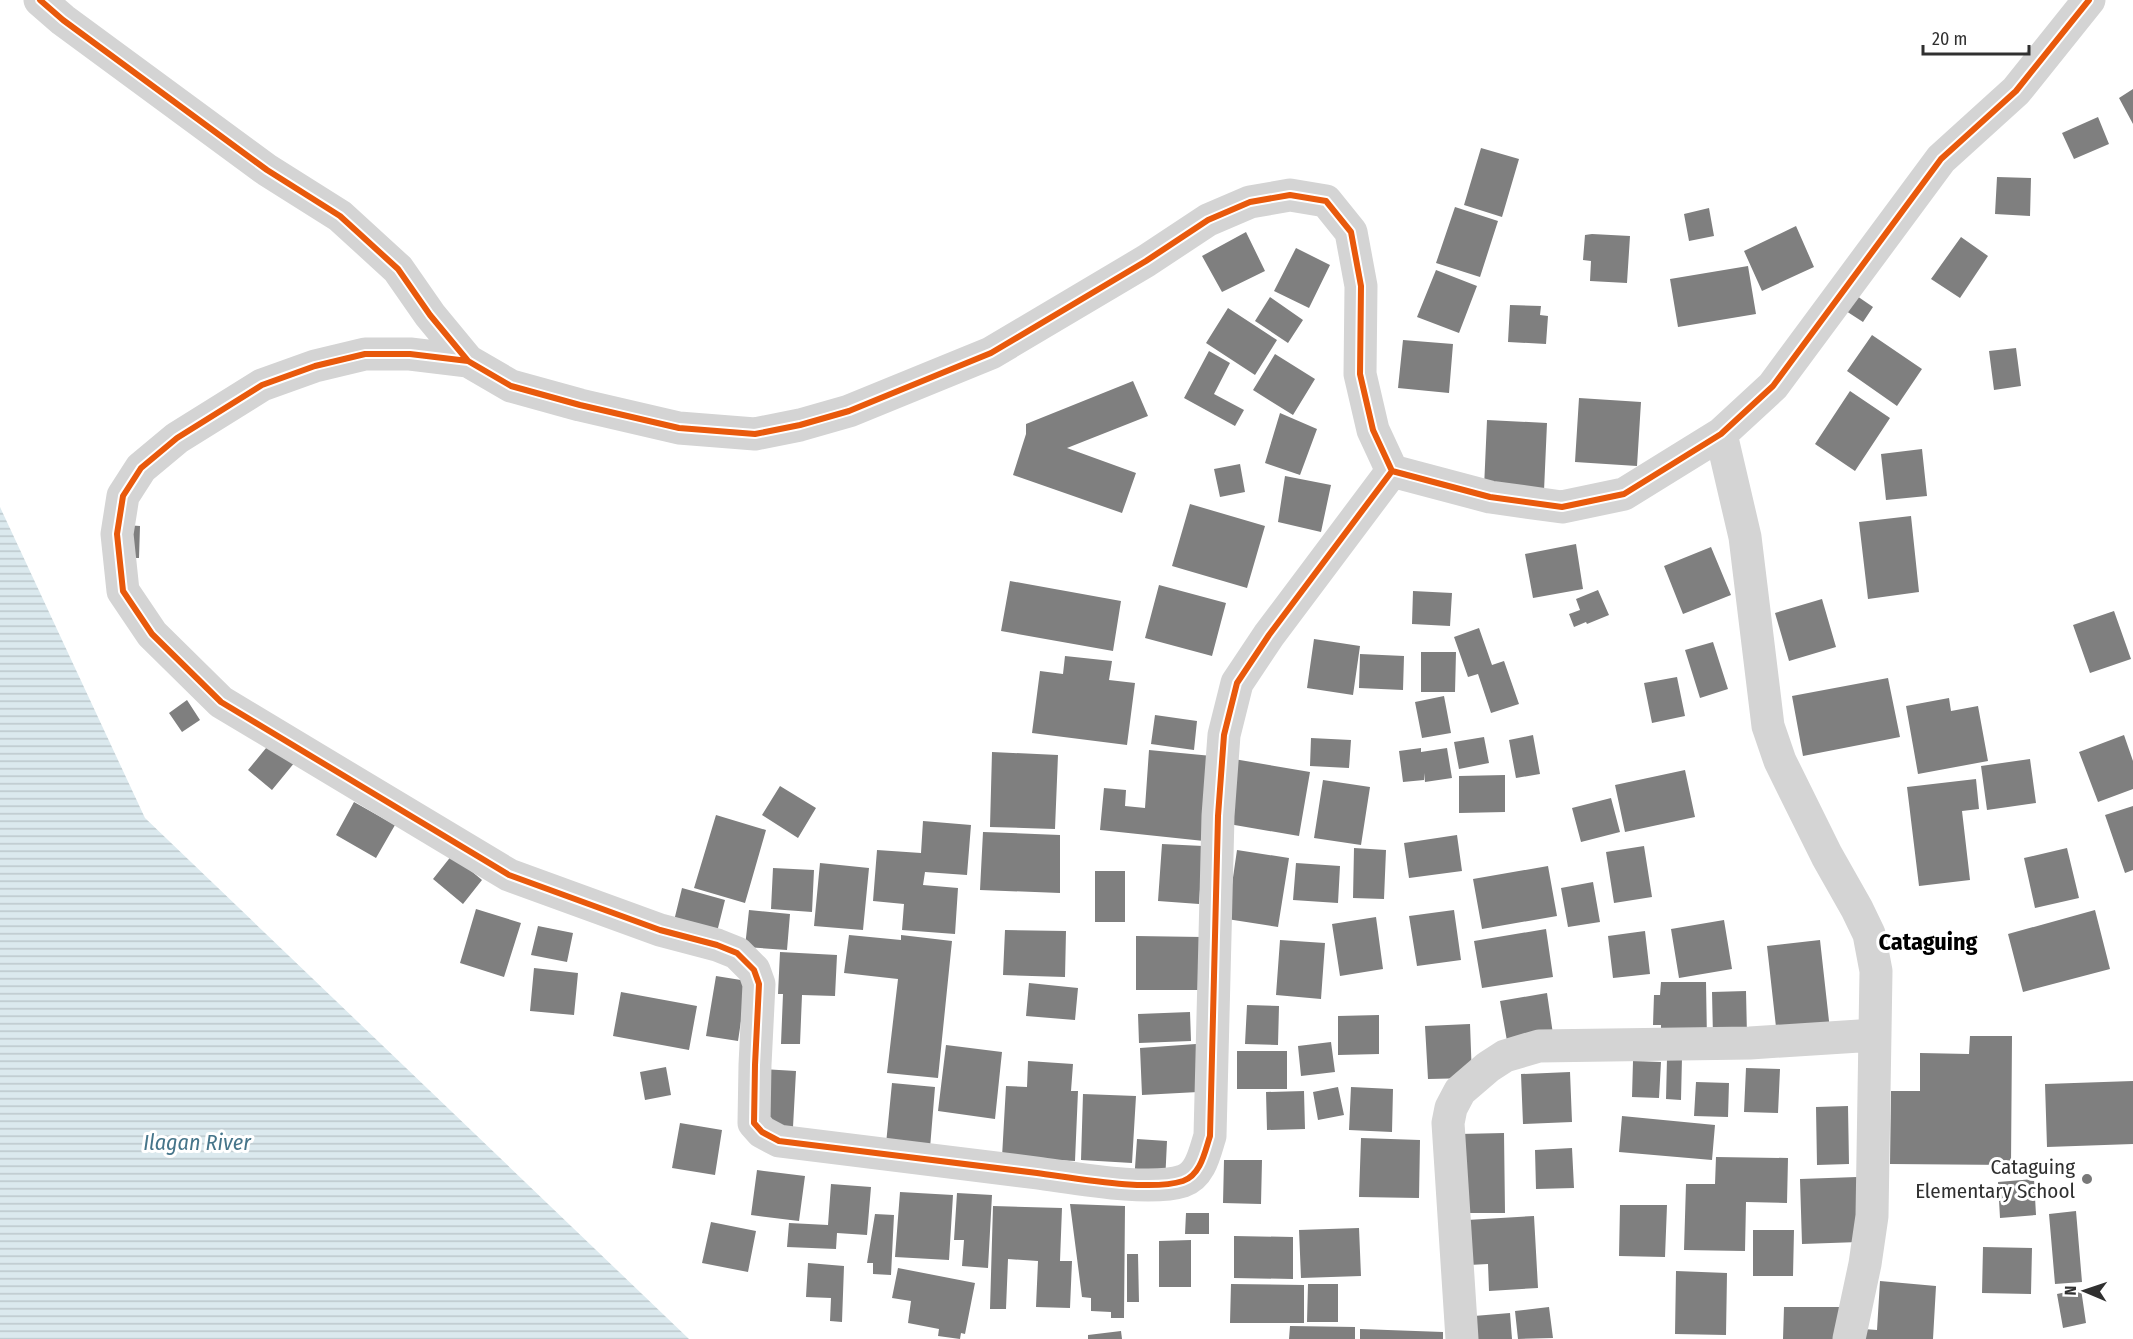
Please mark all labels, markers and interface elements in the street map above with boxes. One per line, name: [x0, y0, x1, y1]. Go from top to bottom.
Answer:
scale bar: [1923, 18, 2030, 56]
text: 20 m: [1932, 28, 1967, 50]
district label: Cataguing: [1878, 928, 1978, 956]
water label: Ilagan River: [143, 1129, 252, 1156]
place label: Cataguing Elementary School: [1915, 1154, 2075, 1204]
marker: Cataguing Elementary School: [2080, 1172, 2094, 1186]
north arrow: [2055, 1261, 2115, 1321]
text: N: [2061, 1285, 2080, 1296]

